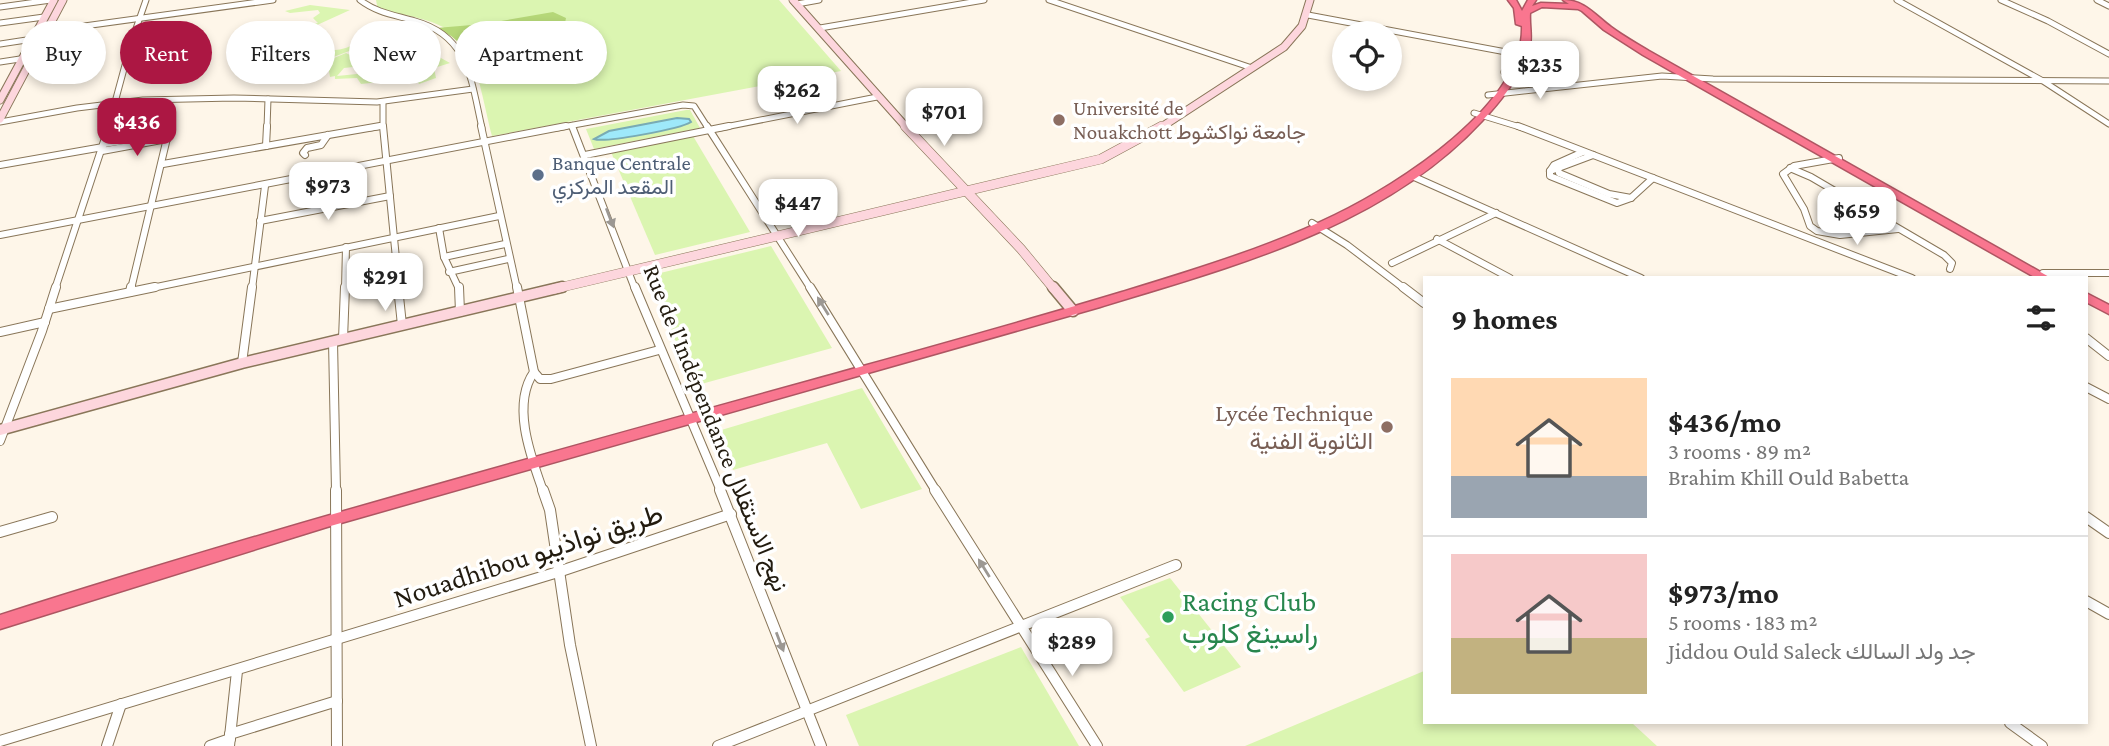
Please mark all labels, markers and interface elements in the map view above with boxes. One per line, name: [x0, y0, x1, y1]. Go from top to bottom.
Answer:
chip: Buy: [21, 21, 106, 84]
chip: Rent: [120, 21, 212, 84]
chip: Filters: [226, 21, 335, 84]
chip: New: [349, 21, 441, 84]
chip: Apartment: [455, 21, 607, 84]
map controls: [1332, 21, 1402, 91]
button: locate: [1332, 21, 1402, 91]
pin: $235: [1499, 42, 1581, 101]
text: $235: [1517, 51, 1563, 77]
pin: $262: [756, 66, 838, 126]
text: $262: [774, 76, 820, 102]
pin: $701: [903, 88, 985, 148]
place label: Université de Nouakchott جامعة نواكشوط: [1073, 96, 1306, 145]
text: $701: [922, 98, 966, 124]
pin: $436: [96, 99, 178, 158]
text: $436: [113, 108, 161, 134]
marker: Université de Nouakchott جامعة نواكشوط: [1051, 112, 1067, 128]
place label: Banque Centrale المقعد المركزي: [552, 151, 691, 204]
pin: $973: [287, 162, 369, 222]
marker: Banque Centrale المقعد المركزي: [530, 167, 546, 183]
text: $973: [305, 172, 351, 198]
pin: $447: [757, 180, 839, 239]
pin: $659: [1816, 188, 1898, 247]
text: $447: [775, 189, 821, 215]
text: $659: [1833, 197, 1881, 223]
one-way arrow: [604, 208, 615, 229]
pin: $291: [344, 254, 426, 313]
street label: Rue de l'Indépendance نهج الاستقلال: [635, 260, 795, 597]
text: $291: [363, 263, 407, 289]
one-way arrow: [817, 297, 830, 316]
icon: filters: [2022, 299, 2060, 337]
text: 9 homes: [1451, 302, 1558, 335]
place label: Lycée Technique الثانوية الفنية: [1215, 399, 1373, 456]
text: $436/mo: [1668, 405, 1781, 438]
icon: home: [1507, 406, 1591, 490]
marker: Lycée Technique الثانوية الفنية: [1379, 419, 1395, 435]
text: 3 rooms · 89 m²: [1668, 438, 1811, 464]
text: Brahim Khill Ould Babetta: [1668, 464, 1909, 490]
street label: Nouadhibou طريق نواذيبو: [390, 497, 667, 616]
one-way arrow: [978, 559, 990, 578]
text: $973/mo: [1668, 576, 1779, 609]
icon: home: [1507, 582, 1591, 666]
place label: Racing Club راسينغ كلوب: [1182, 586, 1318, 653]
marker: Racing Club راسينغ كلوب: [1160, 609, 1176, 625]
text: 5 rooms · 183 m²: [1668, 609, 1818, 635]
pin: $289: [1031, 618, 1113, 678]
text: $289: [1048, 628, 1096, 654]
one-way arrow: [774, 631, 785, 652]
text: Jiddou Ould Saleck جد ولد السالك: [1668, 638, 1976, 664]

